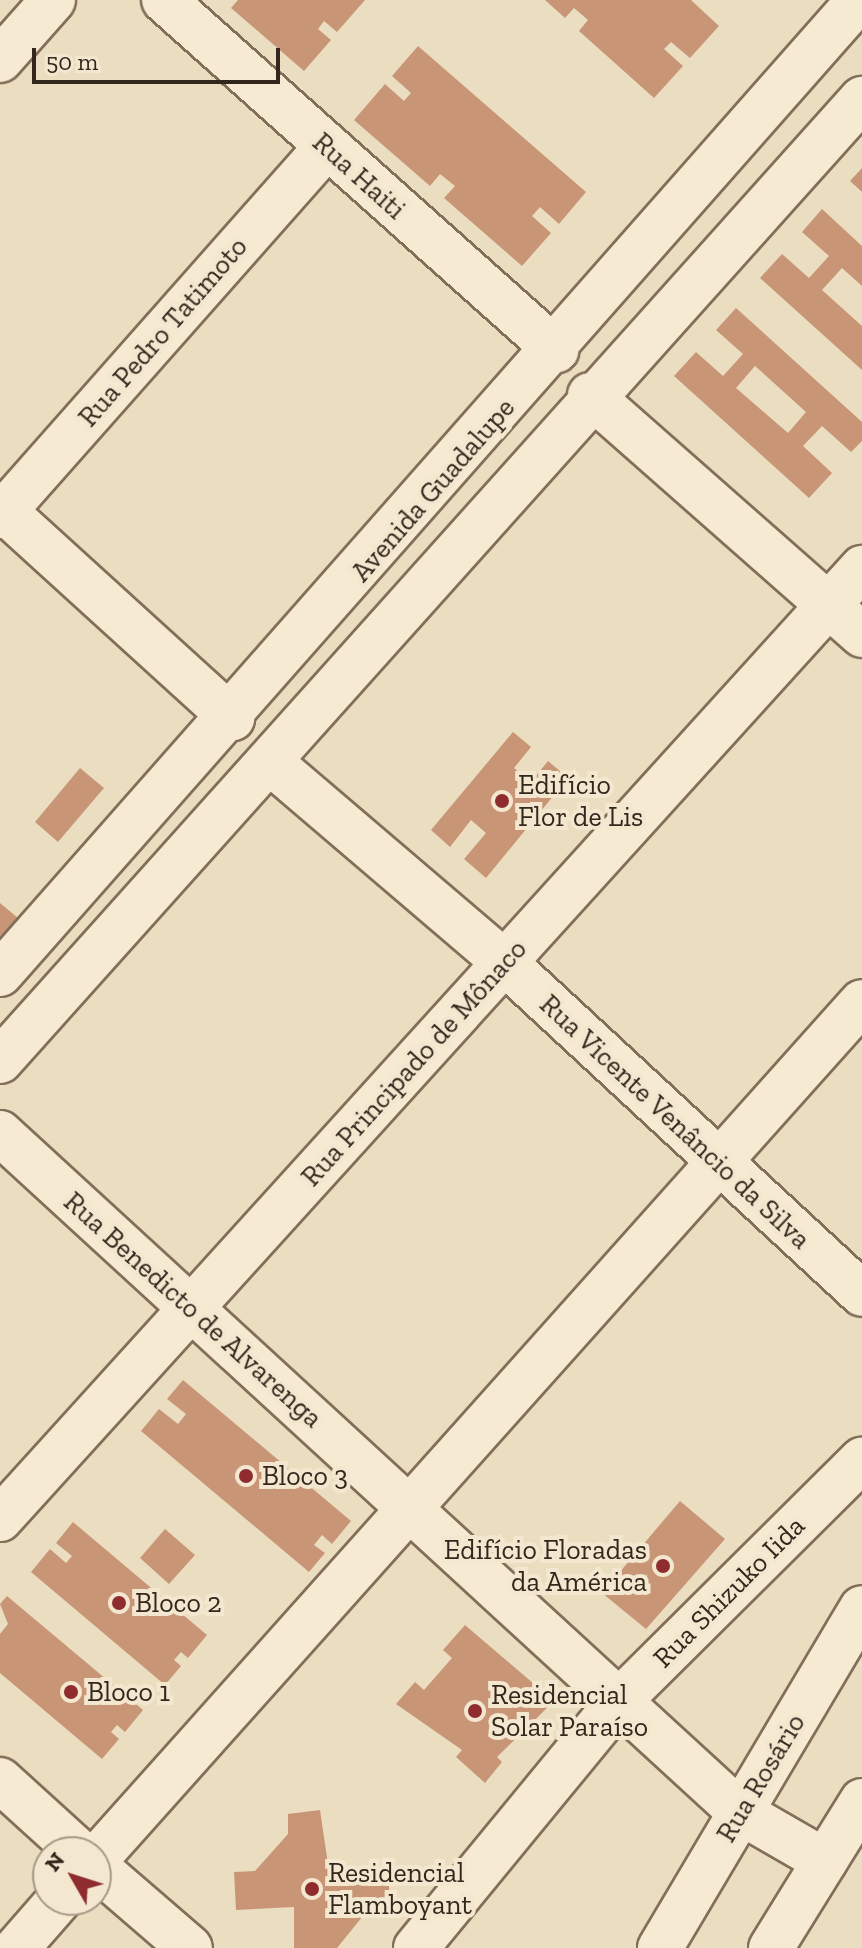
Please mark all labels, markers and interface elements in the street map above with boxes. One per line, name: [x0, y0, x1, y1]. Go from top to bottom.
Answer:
scale bar: [36, 32, 284, 82]
text: 50 m: [46, 47, 98, 76]
street label: Rua Haiti: [306, 126, 412, 226]
street label: Rua Pedro Tatimoto: [71, 230, 255, 434]
street label: Avenida Guadalupe: [344, 391, 522, 589]
place label: Edifício Flor de Lis: [518, 768, 644, 834]
marker: Edifício Flor de Lis: [493, 792, 511, 810]
street label: Rua Principado de Mônaco: [294, 933, 534, 1193]
street label: Rua Vicente Venâncio da Silva: [532, 987, 818, 1257]
street label: Rua Benedicto de Alvarenga: [56, 1185, 330, 1435]
place label: Bloco 3: [262, 1459, 348, 1493]
marker: Bloco 3: [237, 1467, 255, 1485]
street label: Rua Shizuko Iida: [646, 1509, 812, 1675]
place label: Edifício Floradas da América: [444, 1533, 647, 1599]
marker: Edifício Floradas da América: [654, 1557, 672, 1575]
place label: Bloco 2: [135, 1586, 222, 1620]
marker: Bloco 2: [110, 1594, 128, 1612]
place label: Bloco 1: [87, 1675, 170, 1709]
place label: Residencial Solar Paraíso: [491, 1678, 649, 1744]
marker: Bloco 1: [62, 1683, 80, 1701]
marker: Residencial Solar Paraíso: [466, 1702, 484, 1720]
street label: Rua Rosário: [710, 1708, 812, 1848]
north arrow: [32, 1836, 112, 1916]
text: N: [39, 1847, 70, 1877]
place label: Residencial Flamboyant: [328, 1856, 472, 1922]
marker: Residencial Flamboyant: [303, 1880, 321, 1898]

